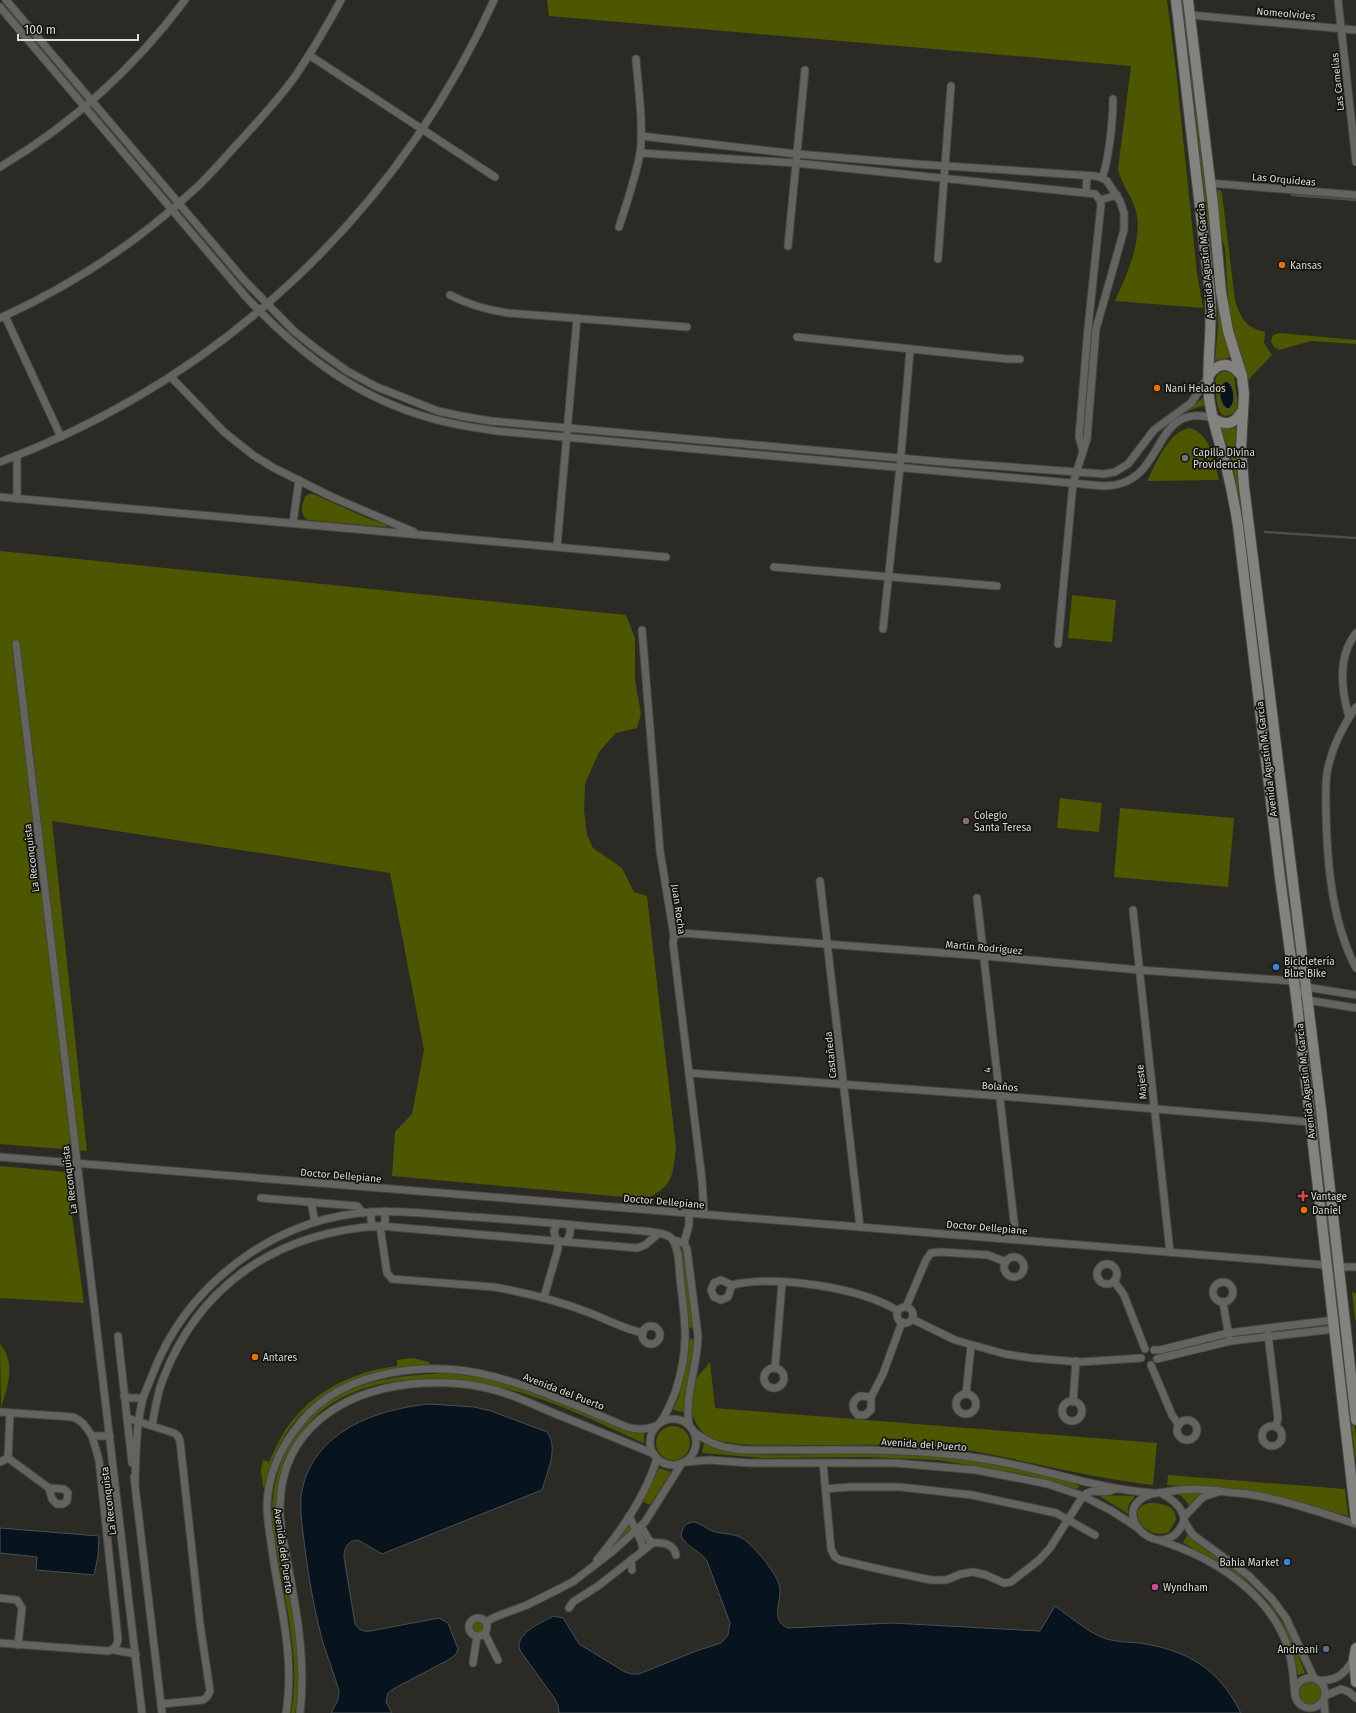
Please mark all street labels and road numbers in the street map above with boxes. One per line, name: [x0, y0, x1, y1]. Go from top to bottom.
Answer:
street label: Nomeolvides: [1256, 5, 1316, 23]
street label: Las Camelias: [1329, 52, 1347, 111]
street label: Las Orquídeas: [1252, 170, 1317, 189]
street label: Avenida Agustín M. García: [1194, 202, 1217, 319]
street label: Avenida Agustín M. García: [1253, 700, 1280, 817]
street label: La Reconquista: [22, 823, 42, 893]
street label: Juan Rocha: [669, 883, 687, 935]
street label: Martín Rodríguez: [945, 938, 1024, 957]
street label: Avenida Agustín M. García: [1293, 1022, 1318, 1139]
street label: Castañeda: [823, 1031, 839, 1079]
street label: Majeste: [1134, 1064, 1150, 1100]
street label: 4: [982, 1066, 994, 1073]
street label: Bolaños: [981, 1080, 1019, 1094]
street label: La Reconquista: [60, 1145, 80, 1215]
street label: Doctor Dellepiane: [300, 1166, 382, 1186]
street label: Doctor Dellepiane: [623, 1192, 705, 1212]
street label: Doctor Dellepiane: [946, 1218, 1028, 1238]
street label: Avenida del Puerto: [521, 1371, 606, 1413]
street label: Avenida del Puerto: [881, 1436, 967, 1454]
street label: La Reconquista: [99, 1466, 119, 1536]
street label: Avenida del Puerto: [271, 1508, 295, 1595]

